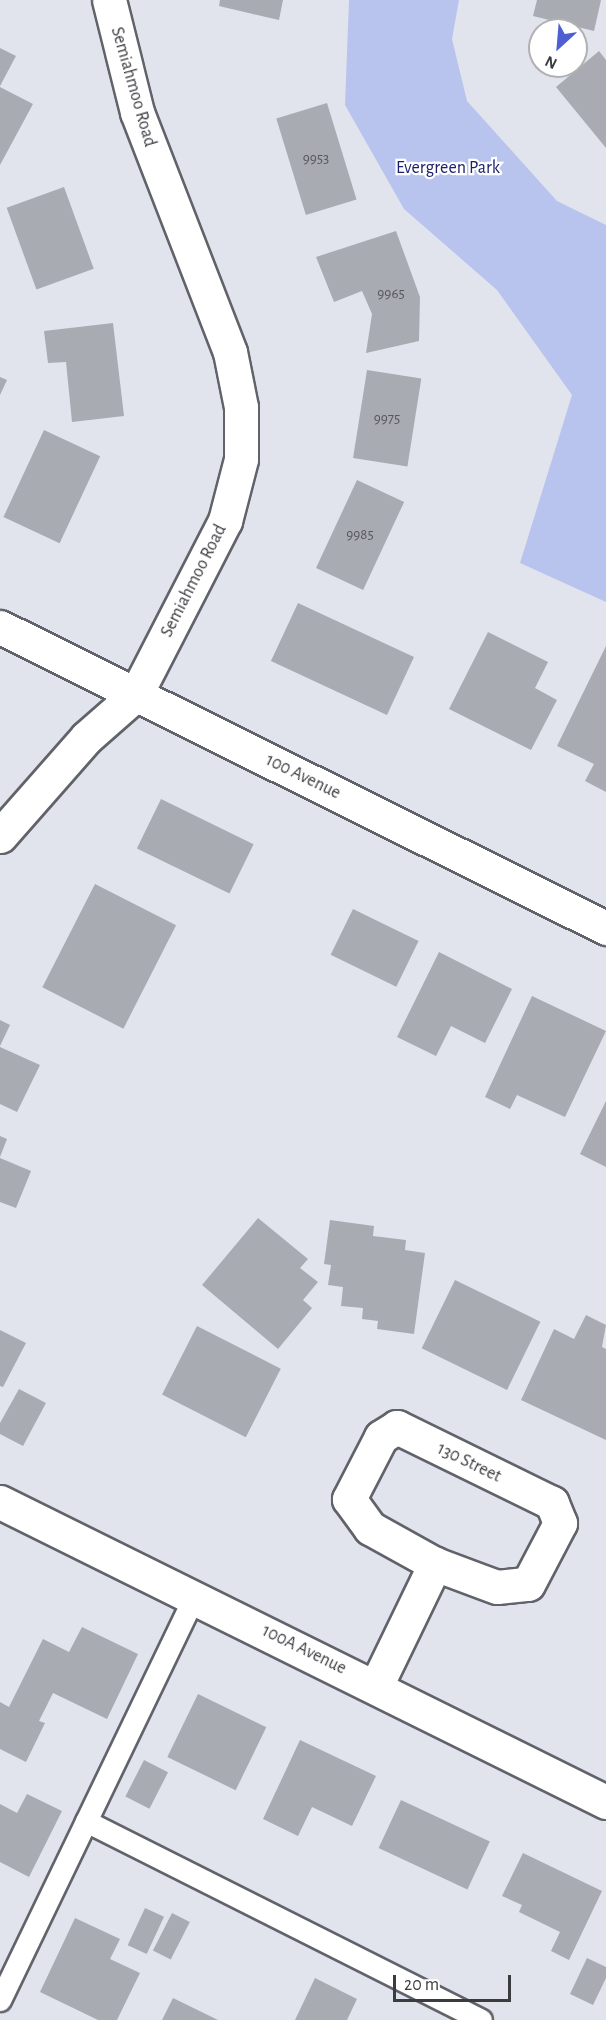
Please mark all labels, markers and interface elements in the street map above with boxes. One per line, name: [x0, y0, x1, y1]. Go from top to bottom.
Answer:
north arrow: [528, 18, 588, 78]
street label: Semiahmoo Road: [106, 25, 160, 149]
text: N: [542, 53, 559, 72]
house number: 9953: [303, 150, 329, 168]
park label: Evergreen Park: [396, 157, 500, 179]
house number: 9965: [377, 285, 405, 303]
house number: 9975: [374, 410, 400, 428]
street label: Semiahmoo Road: [156, 521, 232, 641]
house number: 9985: [346, 526, 374, 544]
street label: 100 Avenue: [262, 750, 344, 804]
street label: 130 Street: [434, 1438, 504, 1488]
street label: 100A Avenue: [258, 1620, 350, 1680]
scale bar: [396, 1963, 514, 2001]
text: 20 m: [404, 1976, 439, 1994]

